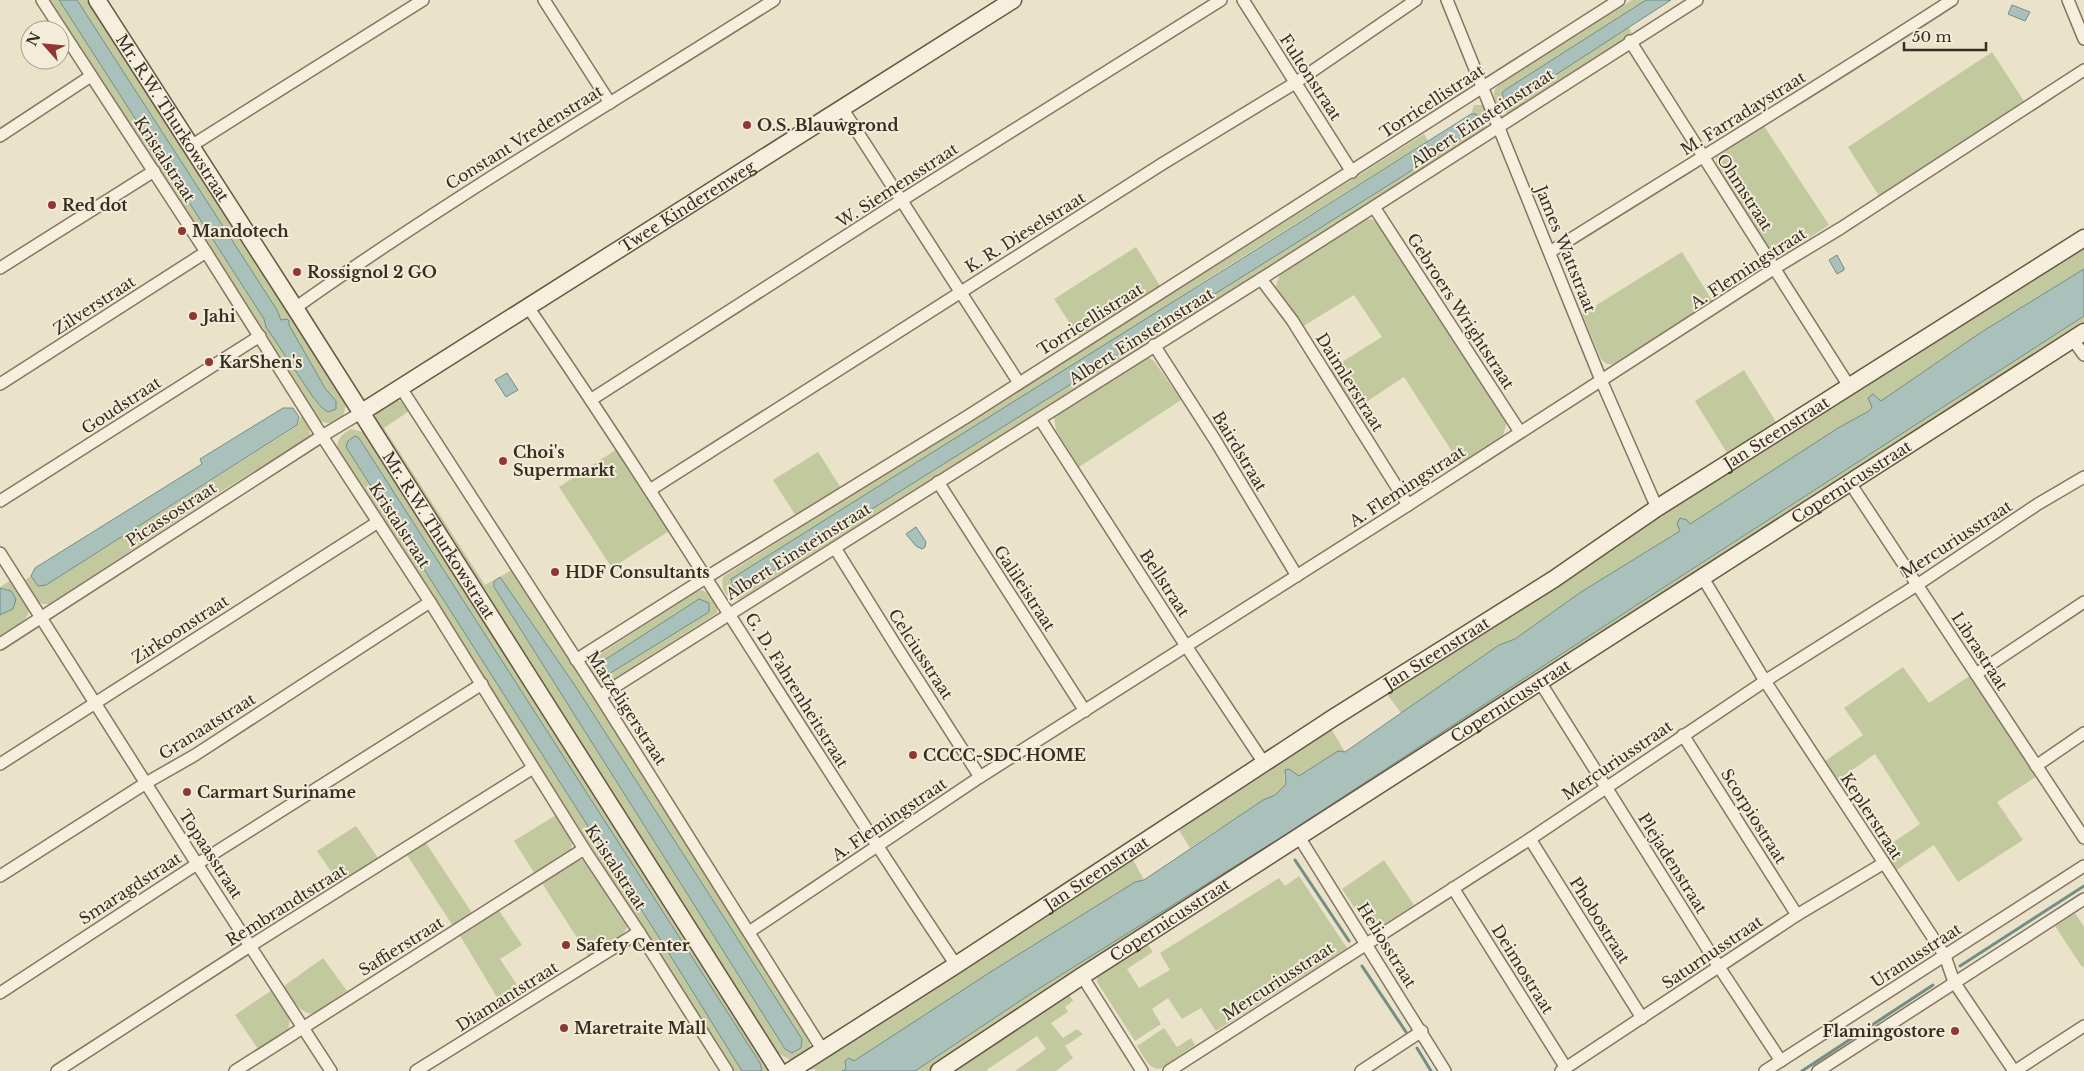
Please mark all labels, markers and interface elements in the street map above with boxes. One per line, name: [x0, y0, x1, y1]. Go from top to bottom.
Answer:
north arrow: [20, 20, 70, 70]
scale bar: [1904, 20, 1986, 52]
text: 50 m: [1912, 27, 1952, 46]
text: N: [22, 29, 44, 49]
street label: Mr. R.W. Thurkowstraat: [112, 30, 234, 205]
street label: Fultonstraat: [1276, 30, 1346, 124]
street label: Torricellistraat: [1376, 60, 1488, 142]
street label: Albert Einsteinstraat: [1406, 64, 1558, 172]
street label: M. Farradaystraat: [1677, 67, 1809, 159]
street label: Constant Vredenstraat: [442, 80, 606, 194]
street label: Kristalstraat: [130, 113, 200, 205]
place label: O.S. Blauwgrond: [757, 115, 899, 135]
marker: O.S. Blauwgrond: [741, 119, 753, 131]
street label: W. Siemensstraat: [832, 138, 961, 232]
street label: Ohmstraat: [1713, 150, 1777, 234]
street label: Twee Kinderenweg: [616, 156, 759, 256]
street label: James Wattstraat: [1531, 181, 1601, 315]
street label: K. R. Dieselstraat: [961, 187, 1089, 277]
place label: Red dot: [62, 195, 128, 215]
marker: Red dot: [46, 199, 58, 211]
place label: Mandotech: [192, 221, 289, 241]
street label: A. Flemingstraat: [1685, 223, 1810, 313]
marker: Mandotech: [176, 225, 188, 237]
street label: Gebroers Wrightstraat: [1403, 229, 1519, 393]
place label: Rossignol 2 GO: [307, 262, 437, 282]
marker: Rossignol 2 GO: [291, 266, 303, 278]
street label: Zilverstraat: [49, 271, 139, 339]
street label: Torricellistraat: [1034, 279, 1146, 359]
street label: Albert Einsteinstraat: [1064, 283, 1217, 389]
place label: Jahi: [200, 306, 236, 326]
marker: Jahi: [187, 310, 199, 322]
street label: Daimlerstraat: [1312, 329, 1388, 435]
place label: KarShen's: [219, 352, 303, 372]
marker: KarShen's: [203, 356, 215, 368]
street label: Goudstraat: [78, 372, 164, 438]
street label: Jan Steenstraat: [1718, 392, 1833, 474]
street label: Bairdstraat: [1208, 407, 1272, 495]
street label: Copernicusstraat: [1787, 436, 1915, 528]
street label: A. Flemingstraat: [1344, 441, 1469, 531]
place label: Choi's Supermarkt: [513, 442, 616, 480]
street label: Mr. R.W. Thurkowstraat: [378, 447, 500, 623]
marker: Choi's Supermarkt: [497, 455, 509, 467]
street label: Picassostraat: [122, 477, 220, 551]
street label: Kristalstraat: [365, 479, 435, 571]
street label: Mercuriusstraat: [1897, 496, 2015, 582]
street label: Albert Einsteinstraat: [721, 498, 874, 604]
street label: Galileistraat: [990, 541, 1060, 635]
street label: Bellstraat: [1136, 545, 1194, 621]
place label: HDF Consultants: [565, 562, 710, 582]
marker: HDF Consultants: [549, 566, 561, 578]
street label: Zirkoonstraat: [128, 590, 232, 668]
street label: Celciusstraat: [884, 605, 958, 703]
street label: Librastraat: [1947, 608, 2013, 694]
street label: G. D. Fahrenheitstraat: [741, 609, 853, 771]
street label: Jan Steenstraat: [1378, 612, 1493, 695]
street label: Matzeligerstraat: [583, 647, 671, 769]
street label: Copernicusstraat: [1447, 655, 1574, 747]
street label: Granaatstraat: [155, 688, 259, 764]
street label: Mercuriusstraat: [1558, 716, 1676, 804]
place label: CCCC-SDC HOME: [923, 745, 1086, 765]
marker: CCCC-SDC HOME: [907, 749, 919, 761]
street label: Scorpiostraat: [1717, 765, 1791, 867]
street label: Keplerstraat: [1837, 769, 1907, 863]
street label: A. Flemingstraat: [827, 773, 950, 865]
place label: Carmart Suriname: [197, 782, 356, 802]
marker: Carmart Suriname: [181, 786, 193, 798]
street label: Topaasstraat: [175, 806, 247, 902]
street label: Plejadenstraat: [1634, 809, 1712, 917]
street label: Kristalstraat: [581, 821, 651, 913]
street label: Jan Steenstraat: [1039, 831, 1153, 915]
street label: Smaragdstraat: [75, 848, 185, 928]
street label: Rembrandtstraat: [222, 860, 350, 950]
street label: Phobostraat: [1566, 873, 1634, 967]
street label: Copernicusstraat: [1106, 874, 1234, 966]
street label: Heliosstraat: [1353, 899, 1421, 991]
street label: Saturnusstraat: [1658, 911, 1766, 993]
street label: Saffierstraat: [355, 912, 447, 980]
street label: Uranusstraat: [1867, 918, 1965, 992]
street label: Deimostraat: [1488, 921, 1558, 1017]
place label: Safety Center: [576, 935, 690, 955]
street label: Mercuriusstraat: [1219, 938, 1337, 1024]
marker: Safety Center: [560, 939, 572, 951]
street label: Diamantstraat: [452, 957, 562, 1035]
place label: Maretraite Mall: [574, 1018, 707, 1038]
place label: Flamingostore: [1822, 1021, 1945, 1041]
marker: Maretraite Mall: [558, 1022, 570, 1034]
marker: Flamingostore: [1949, 1025, 1961, 1037]

